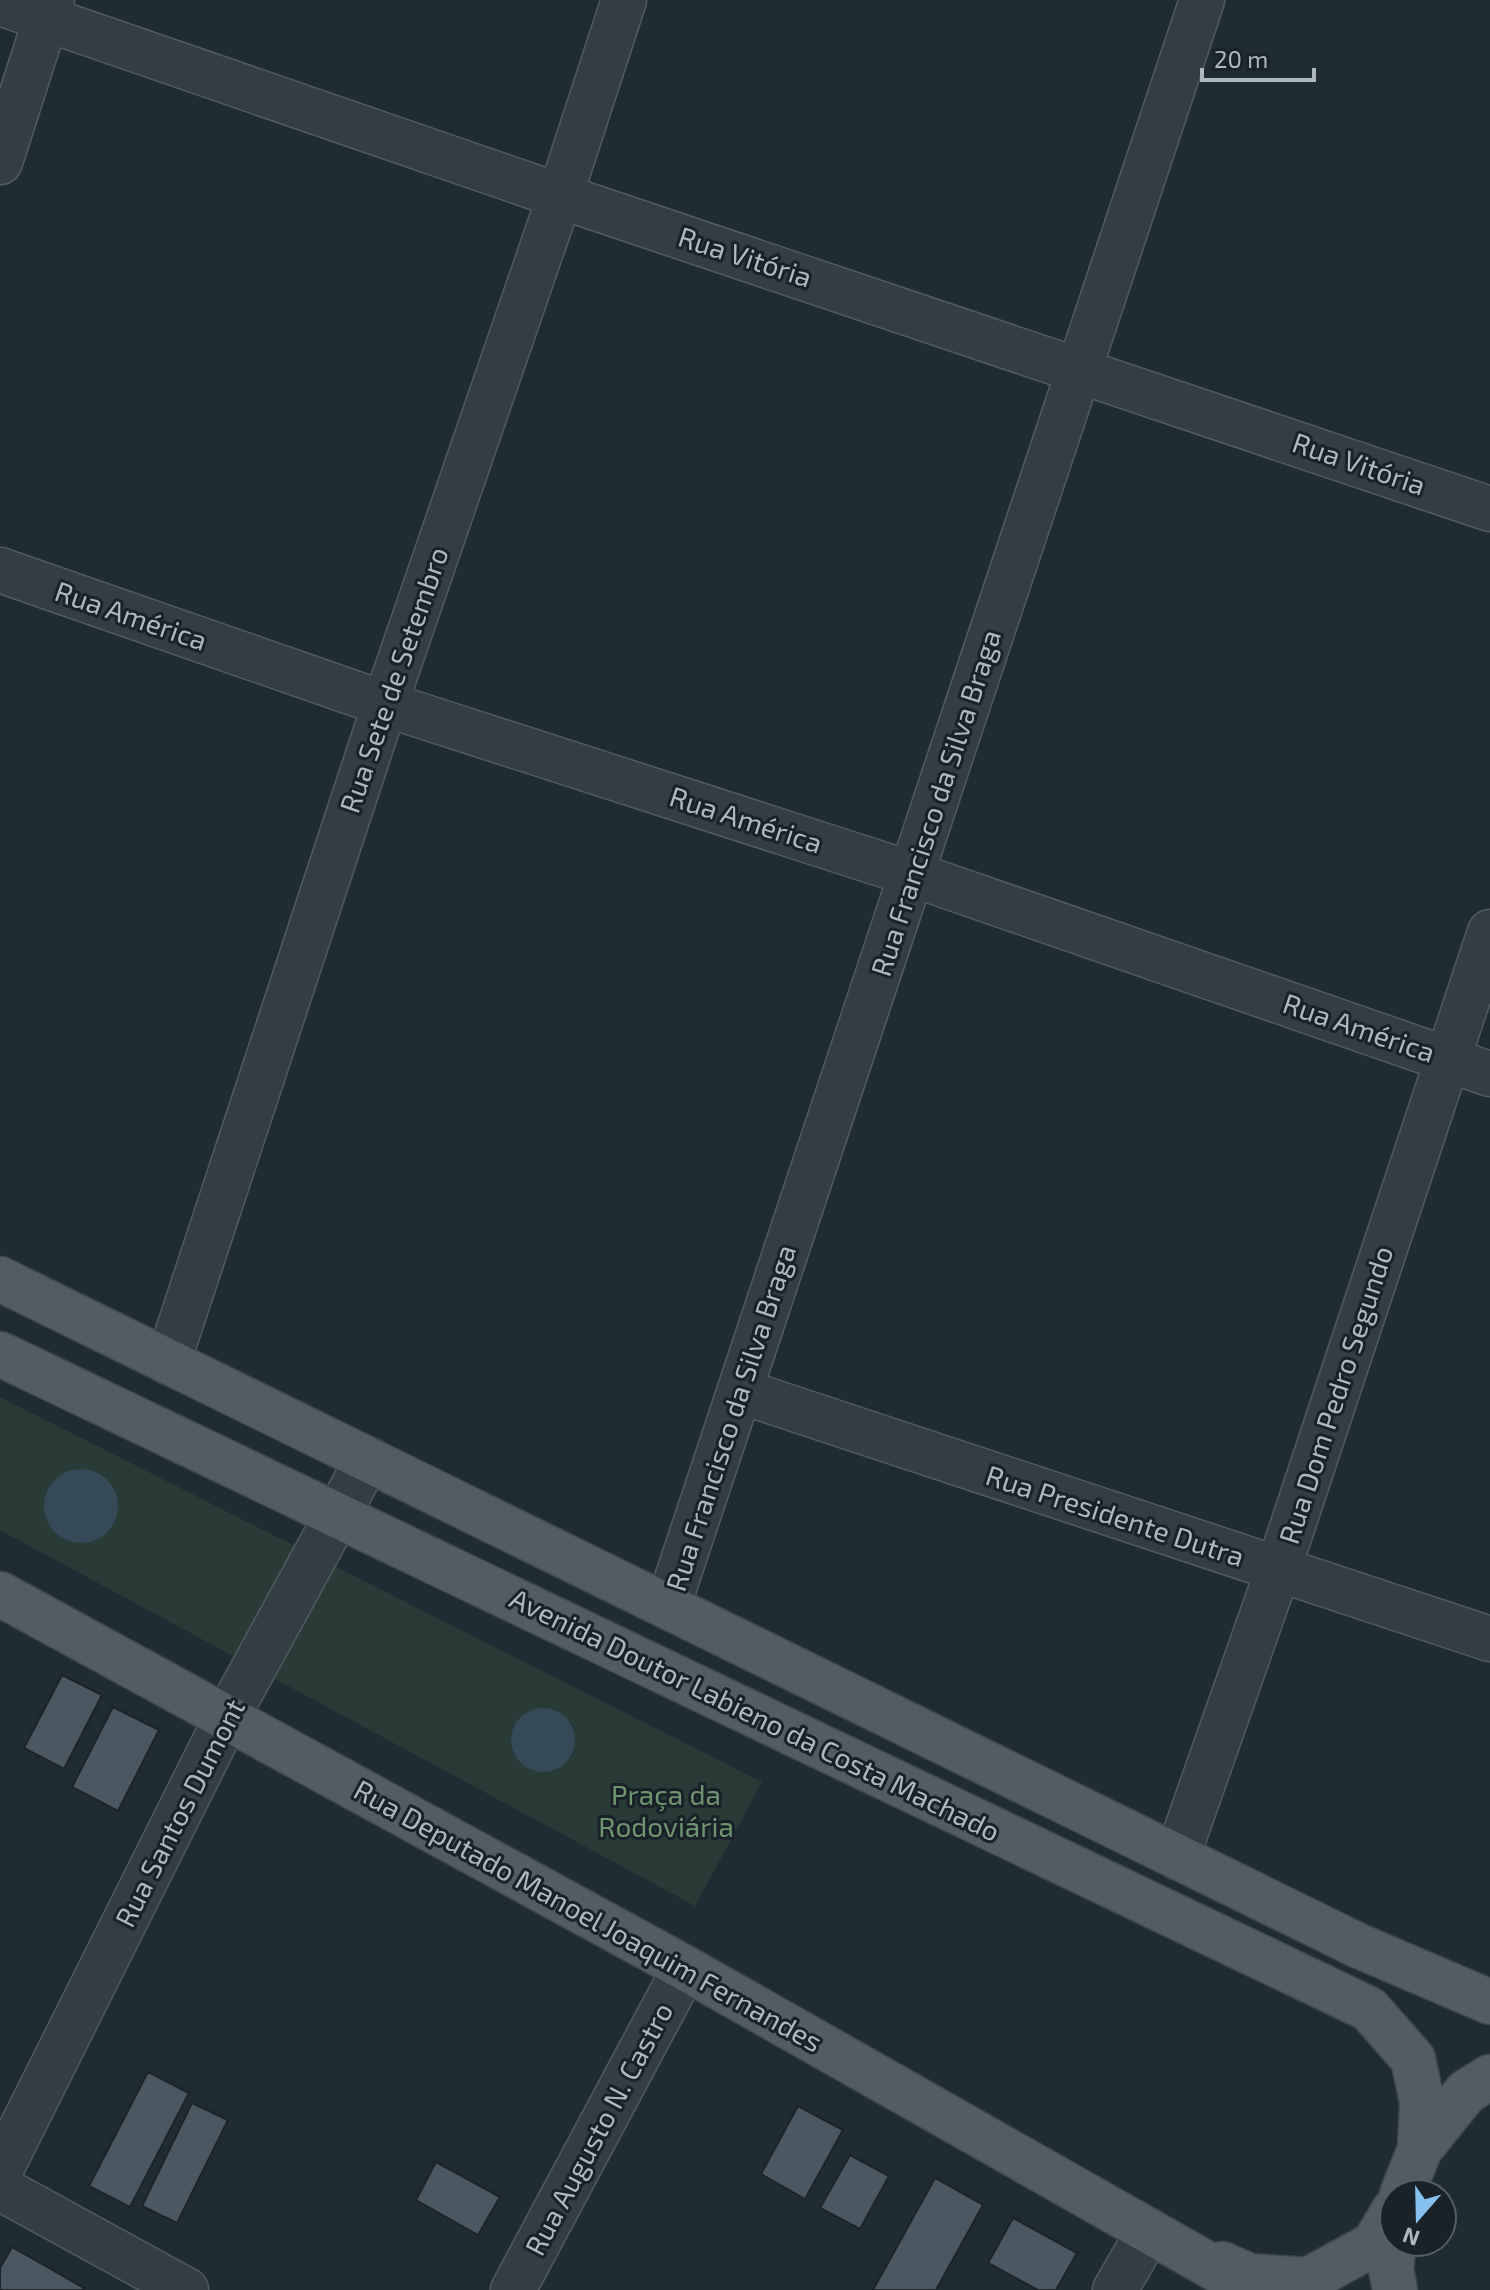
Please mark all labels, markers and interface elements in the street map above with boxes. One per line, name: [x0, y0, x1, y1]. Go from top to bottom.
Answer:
scale bar: [1202, 32, 1314, 82]
text: 20 m: [1214, 44, 1268, 73]
street label: Rua Vitória: [674, 219, 816, 294]
street label: Rua Vitória: [1288, 424, 1430, 502]
street label: Rua Sete de Setembro: [332, 542, 454, 817]
street label: Rua América: [51, 573, 212, 657]
street label: Rua Francisco da Silva Braga: [863, 625, 1007, 980]
street label: Rua América: [666, 778, 827, 860]
street label: Rua América: [1279, 985, 1440, 1069]
street label: Rua Francisco da Silva Braga: [658, 1240, 802, 1595]
street label: Rua Dom Pedro Segundo: [1271, 1241, 1399, 1548]
street label: Rua Presidente Dutra: [982, 1457, 1249, 1573]
street label: Avenida Doutor Labieno da Costa Machado: [505, 1580, 1006, 1848]
street label: Rua Santos Dumont: [107, 1693, 251, 1932]
street label: Rua Deputado Manoel Joaquim Fernandes: [348, 1772, 828, 2058]
park label: Praça da Rodoviária: [598, 1777, 734, 1843]
street label: Rua Augusto N. Castro: [517, 1996, 679, 2261]
north arrow: [1378, 2178, 1458, 2258]
text: N: [1399, 2223, 1423, 2253]

